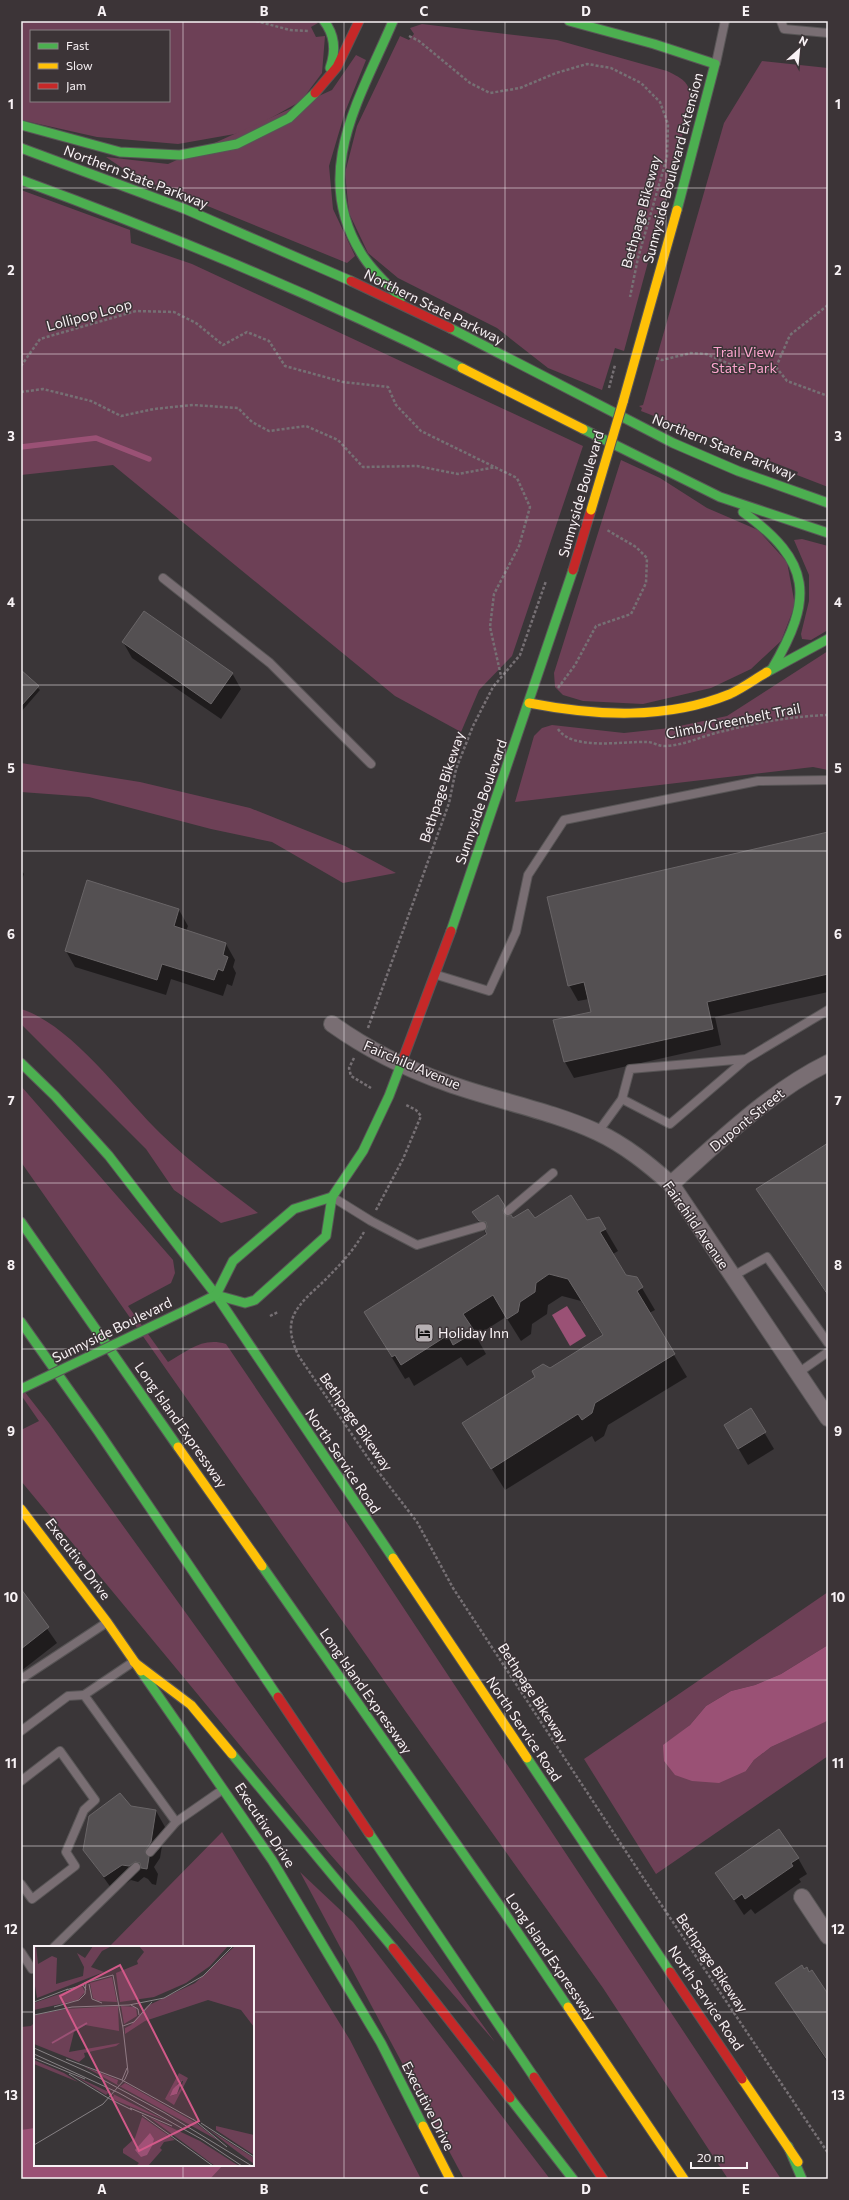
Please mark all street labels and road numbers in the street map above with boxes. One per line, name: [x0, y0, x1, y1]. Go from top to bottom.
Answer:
street label: Sunnyside Boulevard Extension: [639, 71, 706, 265]
street label: Northern State Parkway: [61, 141, 211, 212]
street label: Bethpage Bikeway: [617, 154, 664, 270]
street label: Northern State Parkway: [361, 265, 507, 348]
street label: Lollipop Loop: [44, 295, 133, 334]
street label: Northern State Parkway: [650, 410, 799, 483]
street label: Sunnyside Boulevard: [554, 429, 607, 559]
street label: Climb/Greenbelt Trail: [664, 699, 802, 742]
street label: Bethpage Bikeway: [416, 729, 468, 845]
street label: Sunnyside Boulevard: [451, 737, 510, 867]
street label: Fairchild Avenue: [361, 1036, 463, 1093]
street label: Dupont Street: [706, 1084, 788, 1155]
street label: Fairchild Avenue: [660, 1177, 733, 1272]
street label: Sunnyside Boulevard: [49, 1293, 174, 1366]
street label: Long Island Expressway: [132, 1359, 231, 1491]
street label: Bethpage Bikeway: [316, 1369, 397, 1474]
street label: North Service Road: [302, 1405, 385, 1516]
street label: Executive Drive: [42, 1515, 115, 1603]
street label: Long Island Expressway: [317, 1625, 416, 1757]
street label: Bethpage Bikeway: [495, 1640, 572, 1746]
street label: North Service Road: [483, 1673, 566, 1784]
street label: Executive Drive: [232, 1779, 299, 1870]
street label: Long Island Expressway: [503, 1890, 600, 2023]
street label: Bethpage Bikeway: [673, 1910, 752, 2015]
street label: North Service Road: [665, 1942, 748, 2053]
street label: Executive Drive: [399, 2058, 458, 2153]

